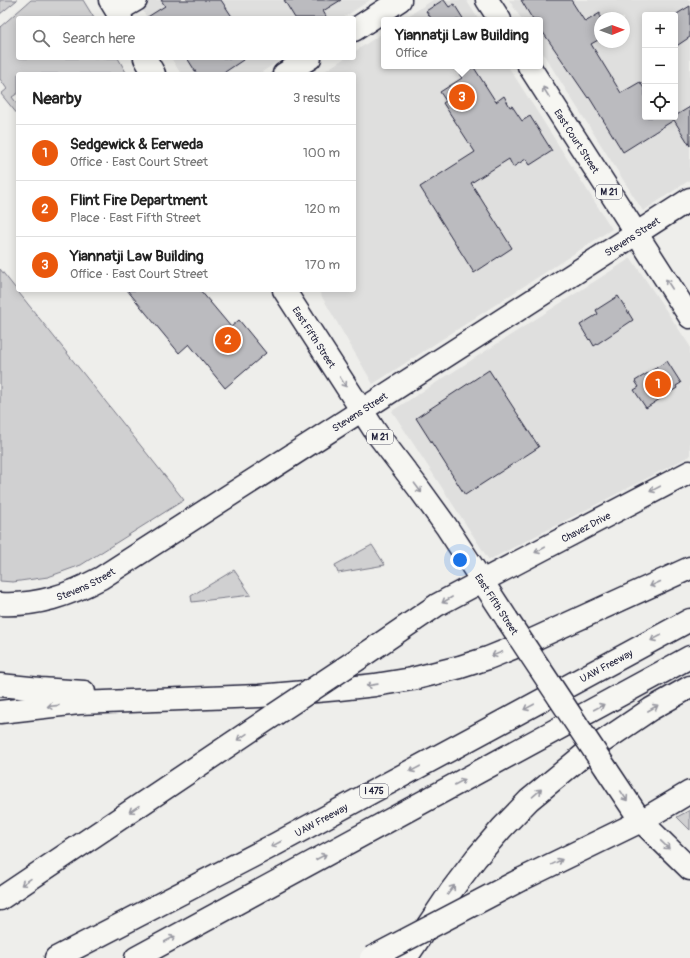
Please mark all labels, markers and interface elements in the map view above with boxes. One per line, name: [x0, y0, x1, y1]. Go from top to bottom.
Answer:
north arrow: [594, 12, 630, 48]
map controls: [642, 12, 678, 120]
button: +: [642, 12, 678, 48]
search box: [16, 16, 356, 60]
popup: [381, 17, 543, 69]
text: Yiannatji Law Building: [395, 26, 529, 45]
icon: search: [30, 27, 52, 49]
text: Search here: [62, 29, 135, 48]
text: Office: [395, 45, 427, 61]
button: −: [642, 48, 678, 84]
pin: 3: [449, 82, 475, 112]
button: locate: [642, 84, 678, 120]
one-way arrow: [542, 87, 550, 98]
text: Nearby: [32, 88, 81, 109]
text: 3 results: [293, 90, 340, 106]
street label: East Court Street: [551, 107, 602, 177]
text: Sedgewick & Eerweda: [70, 135, 203, 154]
text: 1: [42, 145, 48, 161]
text: 100 m: [303, 145, 340, 161]
text: Office · East Court Street: [70, 154, 208, 170]
road number: M 21: [596, 185, 622, 199]
text: Flint Fire Department: [70, 191, 207, 210]
text: 2: [41, 201, 49, 217]
text: 120 m: [304, 201, 340, 217]
text: Place · East Fifth Street: [70, 210, 201, 226]
street label: Stevens Street: [603, 214, 663, 259]
text: Yiannatji Law Building: [70, 247, 204, 266]
text: 3: [41, 257, 49, 273]
text: 170 m: [305, 257, 340, 273]
text: Office · East Court Street: [70, 266, 208, 282]
one-way arrow: [665, 279, 673, 290]
street label: East Fifth Street: [289, 305, 338, 371]
pin: 2: [215, 325, 241, 355]
pin: 1: [645, 369, 671, 399]
one-way arrow: [339, 376, 347, 387]
street label: Stevens Street: [330, 390, 391, 435]
road number: M 21: [367, 430, 393, 444]
one-way arrow: [414, 482, 422, 493]
one-way arrow: [650, 486, 662, 494]
street label: Chavez Drive: [560, 510, 613, 545]
one-way arrow: [535, 547, 547, 554]
your location: [450, 550, 470, 570]
street label: Stevens Street: [55, 565, 118, 604]
street label: East Fifth Street: [472, 572, 521, 638]
one-way arrow: [649, 581, 661, 588]
one-way arrow: [442, 596, 454, 604]
one-way arrow: [650, 635, 662, 643]
street label: UAW Freeway: [578, 647, 636, 685]
one-way arrow: [492, 650, 504, 658]
one-way arrow: [366, 682, 379, 689]
one-way arrow: [47, 702, 60, 709]
one-way arrow: [593, 702, 605, 710]
one-way arrow: [523, 704, 535, 711]
one-way arrow: [647, 704, 659, 712]
one-way arrow: [236, 733, 248, 741]
one-way arrow: [409, 765, 421, 773]
one-way arrow: [454, 778, 466, 785]
road number: I 475: [360, 784, 388, 798]
one-way arrow: [532, 789, 542, 798]
one-way arrow: [620, 790, 628, 801]
street label: UAW Freeway: [293, 801, 351, 840]
one-way arrow: [129, 805, 140, 813]
one-way arrow: [270, 840, 282, 848]
one-way arrow: [660, 840, 670, 850]
one-way arrow: [315, 853, 327, 861]
one-way arrow: [550, 858, 562, 865]
one-way arrow: [21, 878, 32, 886]
one-way arrow: [447, 885, 455, 896]
one-way arrow: [164, 935, 176, 943]

